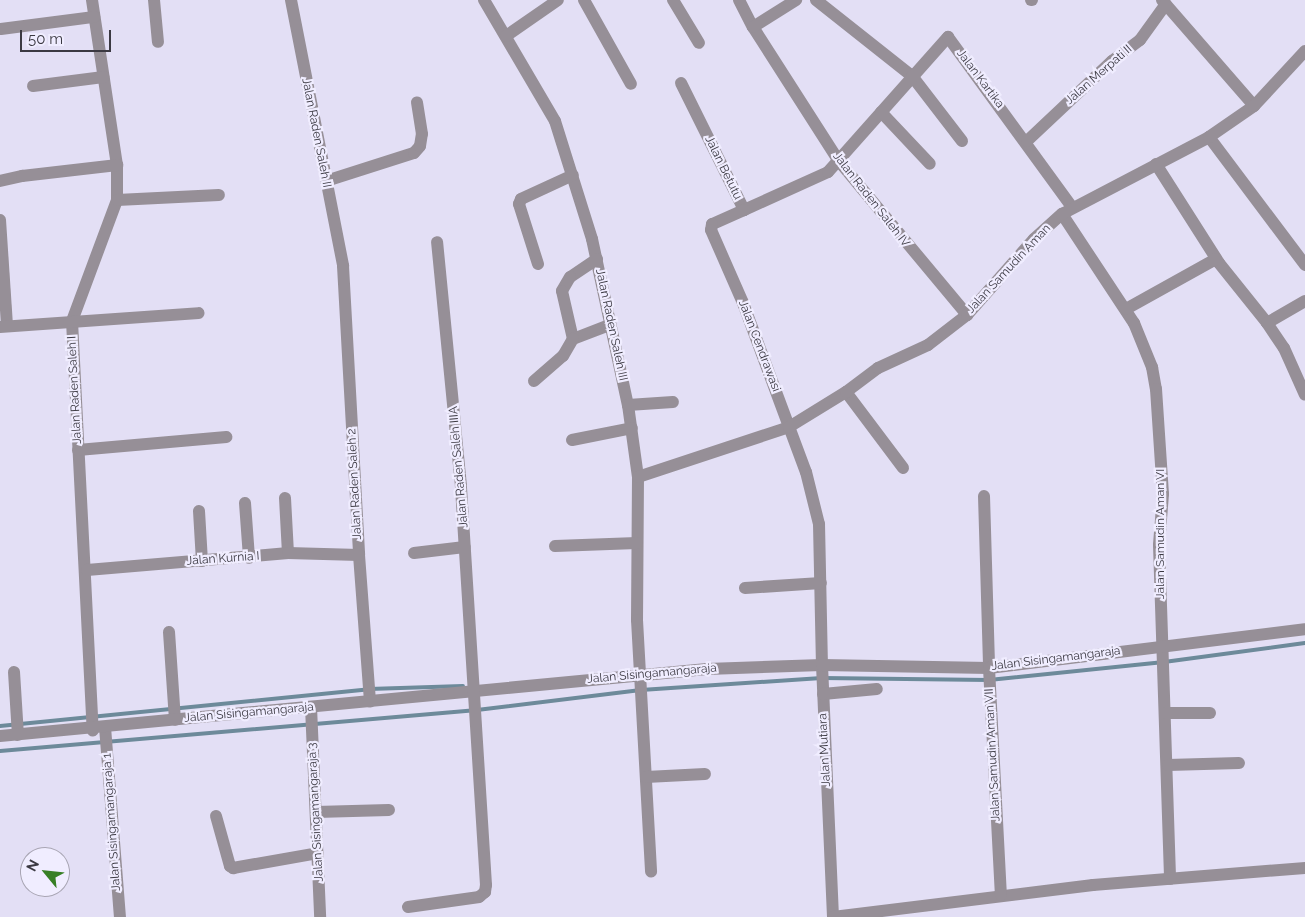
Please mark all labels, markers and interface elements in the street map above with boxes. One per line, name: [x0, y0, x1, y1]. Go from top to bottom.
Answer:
scale bar: [22, 20, 114, 52]
text: 50 m: [28, 30, 63, 48]
street label: Jalan Merpati II: [1063, 42, 1135, 108]
street label: Jalan Kartika: [953, 47, 1007, 111]
street label: Jalan Raden Saleh II: [298, 77, 334, 189]
street label: Jalan Betutu: [701, 134, 745, 202]
street label: Jalan Raden Saleh IV: [830, 150, 912, 250]
street label: Jalan Samudin Aman: [964, 221, 1054, 317]
street label: Jalan Raden Saleh III: [592, 268, 630, 382]
street label: Jalan Cendrawasi: [735, 298, 783, 394]
street label: Jalan Raden Saleh I: [65, 336, 85, 444]
street label: Jalan Raden Saleh IIIA: [447, 406, 471, 528]
street label: Jalan Raden Saleh 2: [345, 428, 365, 540]
street label: Jalan Samudin Aman VI: [1154, 468, 1168, 600]
street label: Jalan Kurnia I: [186, 549, 260, 569]
street label: Jalan Sisingamangaraja: [991, 644, 1121, 674]
street label: Jalan Sisingamangaraja: [587, 661, 717, 687]
street label: Jalan Samudin Aman VII: [982, 688, 1004, 822]
street label: Jalan Sisingamangaraja: [184, 700, 314, 726]
street label: Jalan Mutiara: [816, 713, 834, 787]
street label: Jalan Sisingamangaraja 3: [305, 742, 327, 882]
street label: Jalan Sisingamangaraja 1: [100, 753, 124, 891]
north arrow: [20, 847, 70, 897]
text: N: [23, 857, 42, 874]

